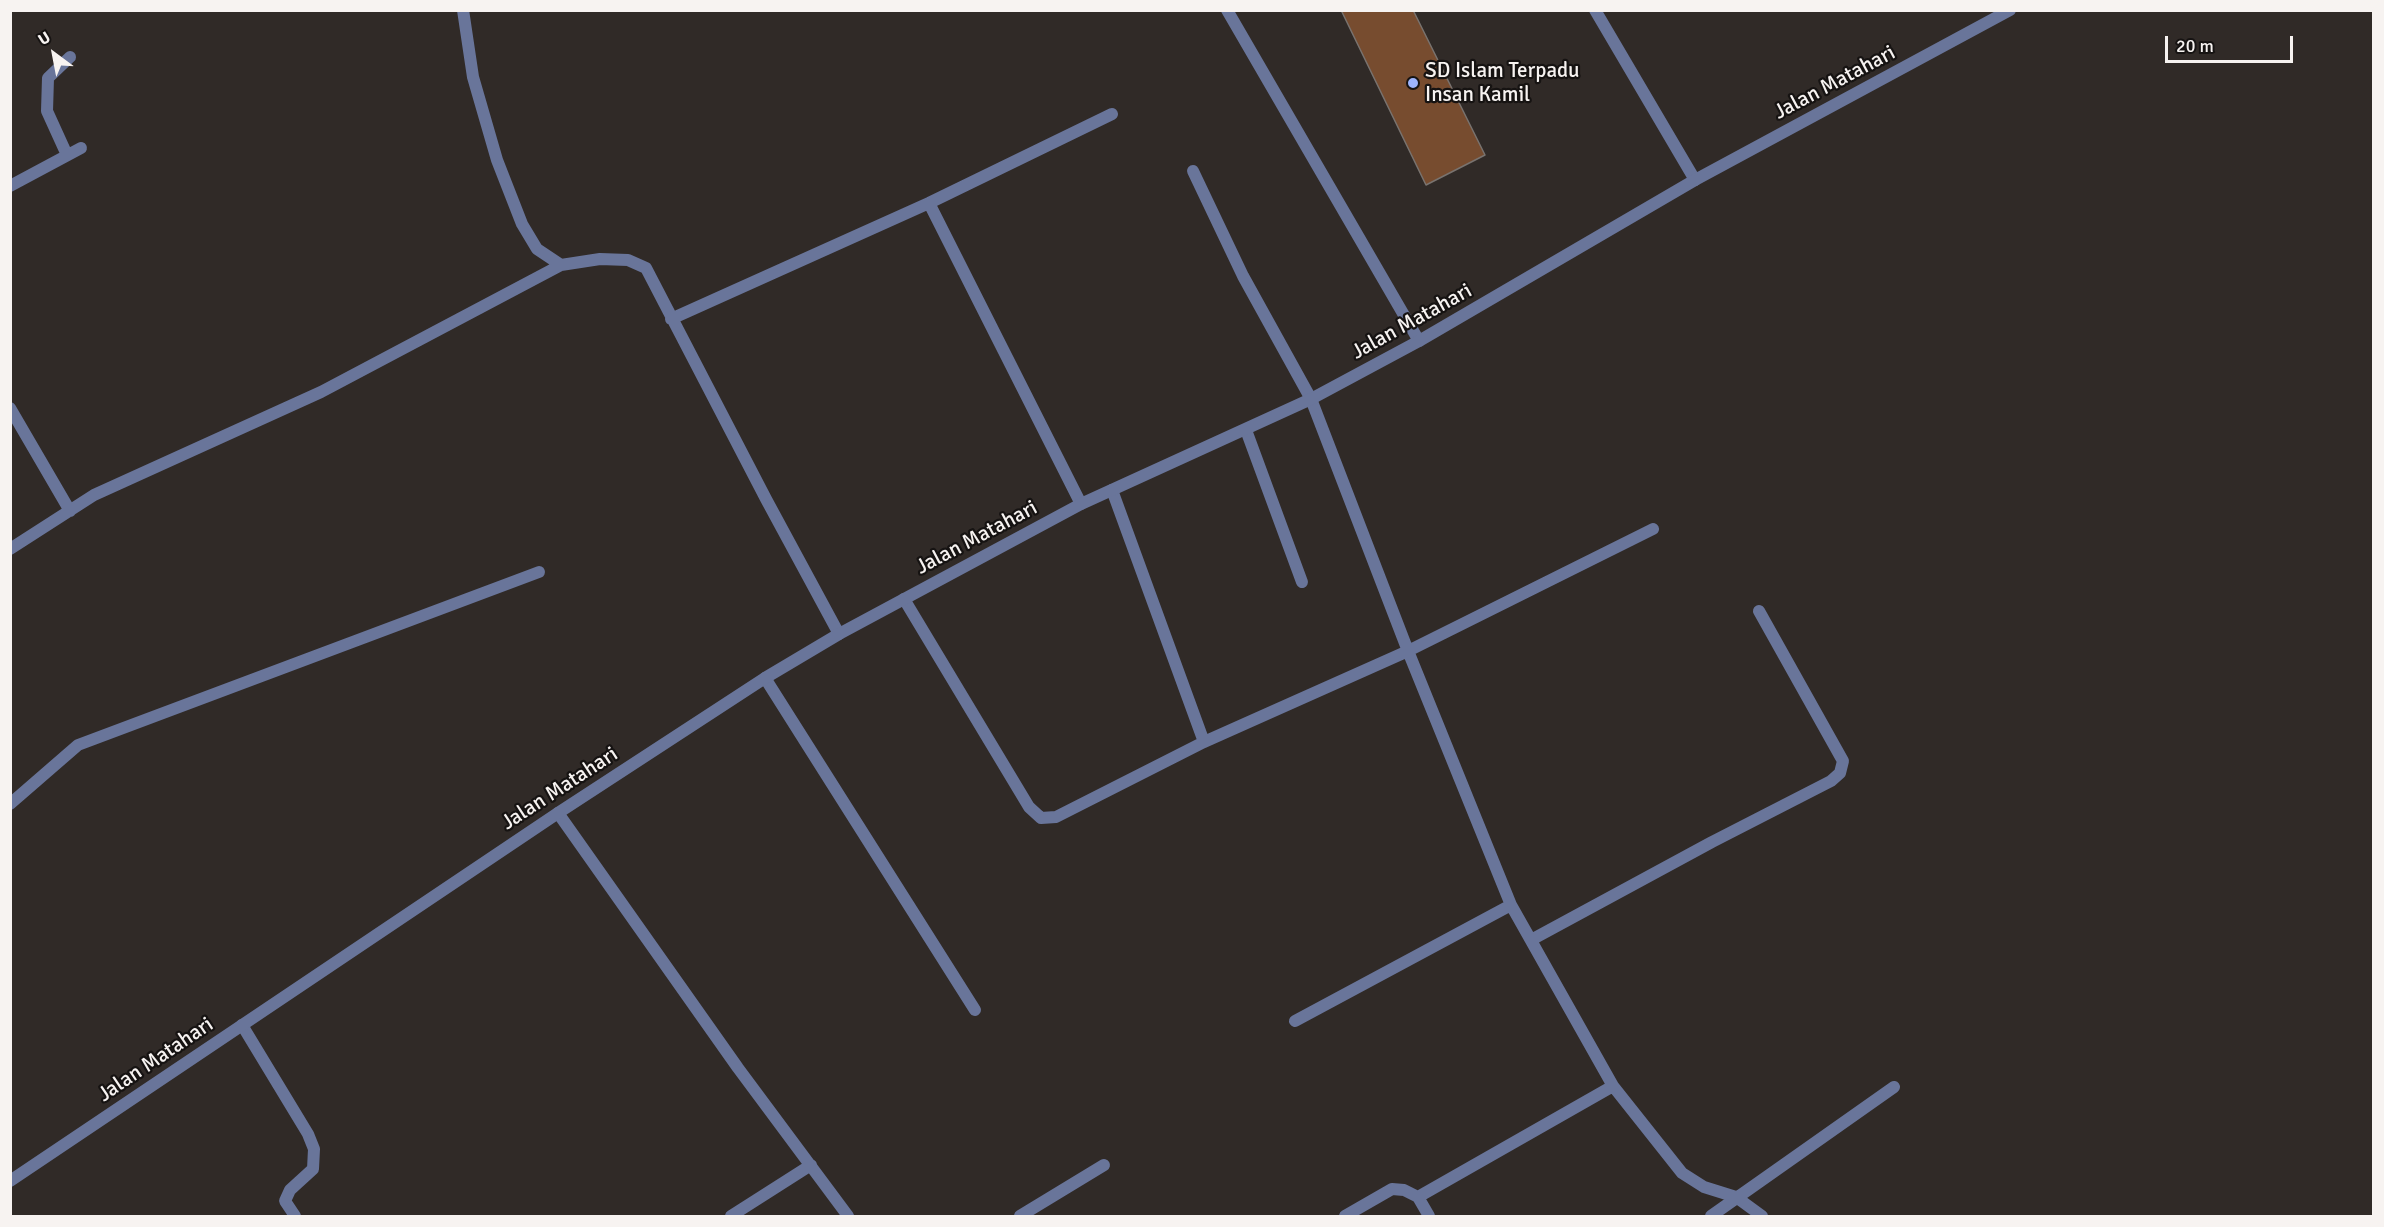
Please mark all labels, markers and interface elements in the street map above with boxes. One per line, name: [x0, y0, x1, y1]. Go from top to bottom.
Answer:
north arrow: [24, 24, 84, 84]
scale bar: [2168, 24, 2296, 62]
text: U: [35, 27, 54, 50]
text: 20 m: [2176, 35, 2214, 57]
street label: Jalan Matahari: [1770, 40, 1900, 126]
place label: SD Islam Terpadu Insan Kamil: [1425, 58, 1580, 108]
marker: SD Islam Terpadu Insan Kamil: [1406, 76, 1420, 90]
street label: Jalan Matahari: [1347, 279, 1477, 365]
street label: Jalan Matahari: [912, 495, 1042, 581]
street label: Jalan Matahari: [497, 742, 623, 836]
street label: Jalan Matahari: [94, 1012, 218, 1108]

